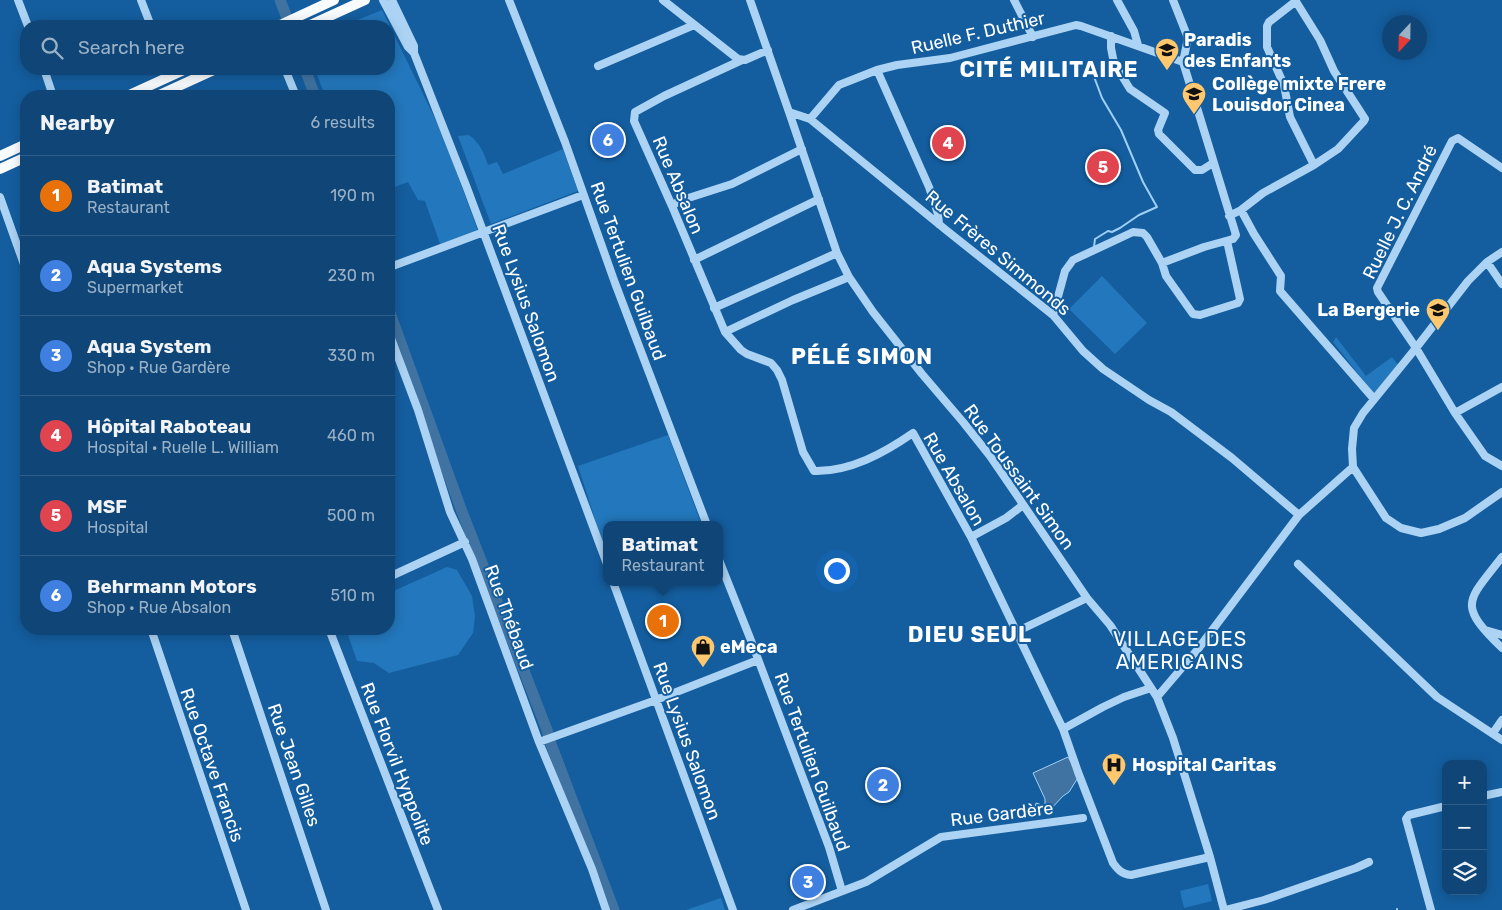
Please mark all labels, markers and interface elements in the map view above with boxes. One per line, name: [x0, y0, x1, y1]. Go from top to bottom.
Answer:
street label: Ruelle F. Duthier: [909, 7, 1047, 59]
north arrow: [1382, 15, 1427, 60]
search box: [20, 20, 395, 75]
place label: Paradis des Enfants: [1184, 29, 1291, 72]
icon: search: [38, 34, 66, 62]
text: Search here: [78, 36, 185, 59]
school or university icon: Paradis des Enfants: [1154, 37, 1180, 71]
district label: CITÉ MILITAIRE: [959, 56, 1139, 83]
place label: Collège mixte Frere Louisdor Cinea: [1212, 73, 1387, 116]
school or university icon: Collège mixte Frere Louisdor Cinea: [1181, 81, 1207, 115]
text: Nearby: [40, 110, 115, 135]
text: 6 results: [310, 113, 375, 132]
pin: 6: [592, 121, 624, 159]
pin: 4: [932, 124, 964, 162]
street label: Rue Absalon: [648, 133, 708, 237]
street label: Ruelle J. C. André: [1358, 141, 1442, 283]
pin: 5: [1087, 148, 1119, 186]
text: Batimat: [87, 175, 163, 198]
street label: Rue Tertulien Guilbaud: [585, 179, 671, 363]
text: 1: [52, 186, 60, 205]
text: 190 m: [330, 186, 375, 205]
street label: Rue Frères Simmonds: [921, 186, 1075, 320]
text: Restaurant: [87, 198, 170, 217]
street label: Rue Lysius Salomon: [487, 221, 565, 385]
text: Aqua Systems: [87, 255, 222, 278]
text: 2: [51, 266, 61, 285]
text: 230 m: [328, 266, 375, 285]
text: Supermarket: [87, 278, 183, 297]
school or university icon: La Bergerie: [1425, 297, 1451, 331]
place label: La Bergerie: [1317, 299, 1420, 321]
text: Aqua System: [87, 335, 212, 358]
district label: PÉLÉ SIMON: [791, 343, 933, 370]
text: 3: [51, 346, 61, 365]
text: 330 m: [327, 346, 375, 365]
text: Shop · Rue Gardère: [87, 358, 231, 377]
street label: Rue Toussaint Simon: [959, 400, 1079, 554]
text: Hôpital Raboteau: [87, 415, 251, 438]
text: 4: [51, 426, 61, 445]
text: 460 m: [327, 426, 375, 445]
street label: Rue Absalon: [918, 428, 990, 530]
text: Hospital · Ruelle L. William: [87, 438, 279, 457]
text: MSF: [87, 495, 127, 518]
text: 5: [51, 506, 61, 525]
text: 500 m: [327, 506, 375, 525]
text: Hospital: [87, 518, 148, 537]
popup: [603, 521, 723, 586]
text: Batimat: [622, 533, 698, 556]
text: Restaurant: [622, 556, 704, 575]
your location: [824, 558, 850, 584]
street label: Rue Thébaud: [480, 562, 538, 672]
text: Behrmann Motors: [87, 575, 257, 598]
text: 6: [51, 586, 61, 605]
text: 510 m: [331, 586, 375, 605]
text: Shop · Rue Absalon: [87, 598, 231, 617]
pin: 1: [647, 602, 679, 640]
district label: DIEU SEUL: [908, 621, 1032, 648]
district label: VILLAGE DES AMERICAINS: [1113, 627, 1247, 674]
shop icon: eMeca: [690, 634, 716, 668]
place label: eMeca: [720, 636, 778, 658]
street label: Rue Lysius Salomon: [648, 659, 726, 823]
street label: Rue Tertulien Guilbaud: [769, 670, 855, 854]
street label: Rue Florvil Hyppolite: [356, 679, 438, 849]
street label: Rue Octave Francis: [175, 685, 249, 845]
street label: Rue Jean Gilles: [263, 701, 325, 829]
hospital icon: Hospital Caritas: [1101, 752, 1127, 786]
place label: Hospital Caritas: [1132, 754, 1276, 776]
map controls: [1442, 760, 1487, 895]
button: +: [1442, 760, 1487, 805]
pin: 2: [867, 766, 899, 804]
street label: Rue Gardère: [949, 797, 1055, 831]
button: −: [1442, 805, 1487, 850]
button: layers: [1442, 850, 1487, 895]
pin: 3: [792, 863, 824, 901]

